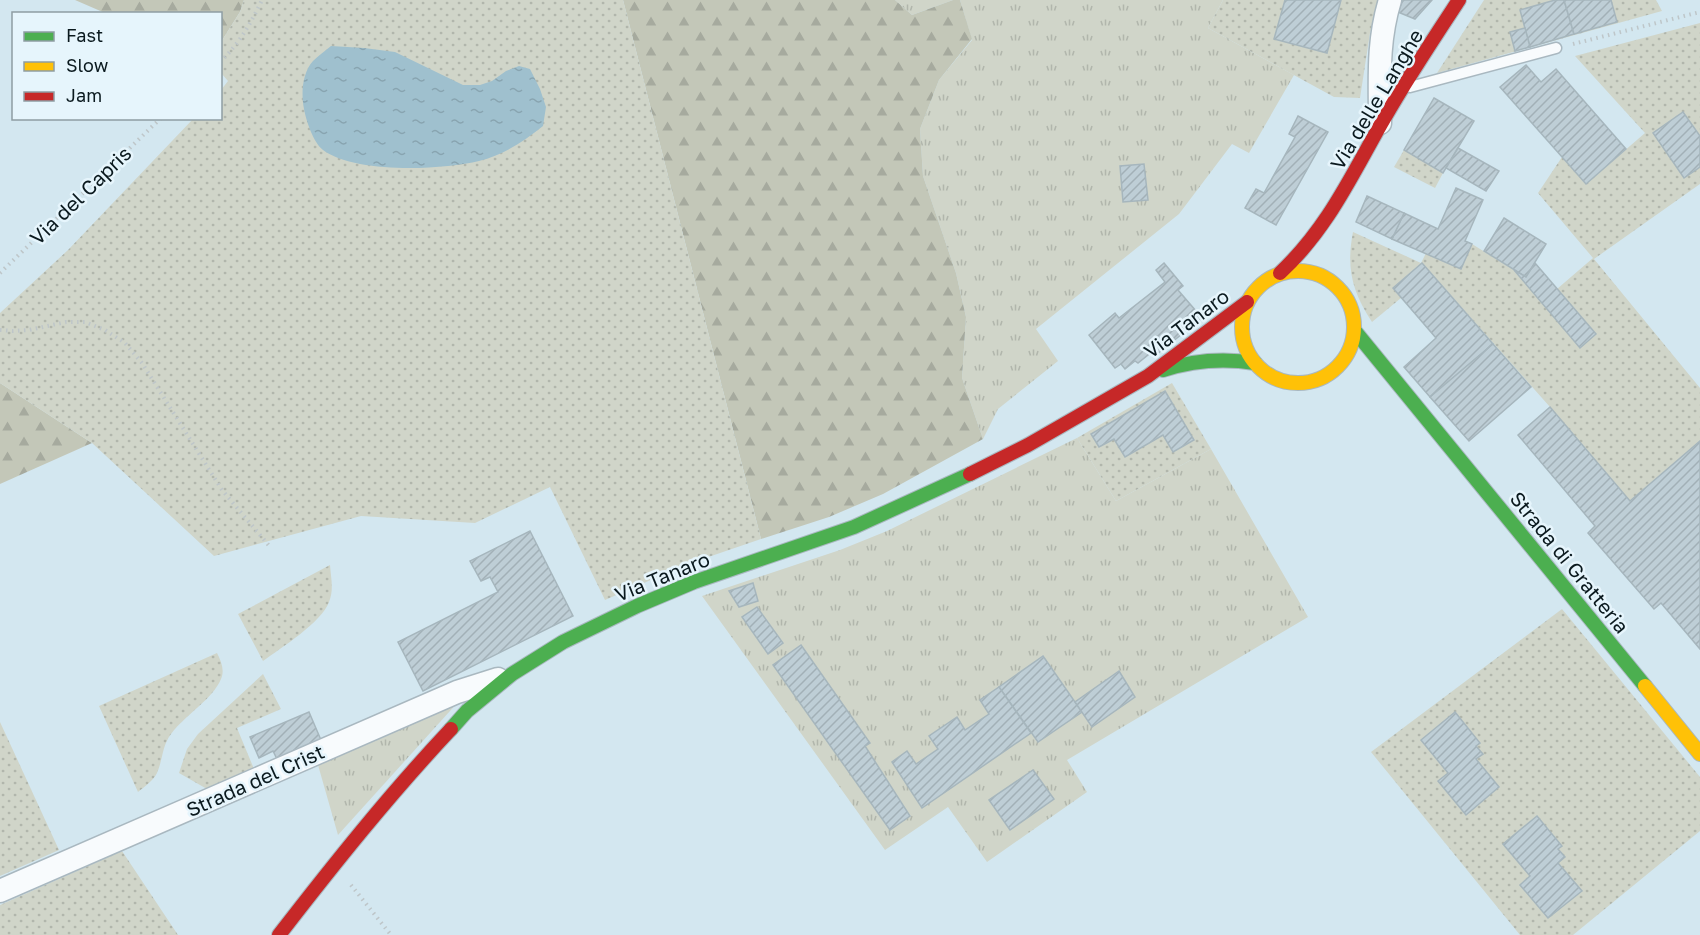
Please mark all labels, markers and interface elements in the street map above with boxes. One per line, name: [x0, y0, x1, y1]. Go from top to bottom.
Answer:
legend: [12, 12, 222, 120]
text: Fast: [66, 24, 103, 46]
street label: Via delle Langhe: [1325, 24, 1427, 174]
text: Slow: [66, 54, 109, 76]
text: Jam: [66, 84, 102, 106]
street label: Via del Capris: [24, 141, 136, 249]
street label: Via Tanaro: [1139, 283, 1233, 363]
street label: Strada di Gratteria: [1506, 486, 1634, 638]
street label: Via Tanaro: [611, 546, 713, 606]
street label: Strada del Crist: [182, 739, 328, 821]

